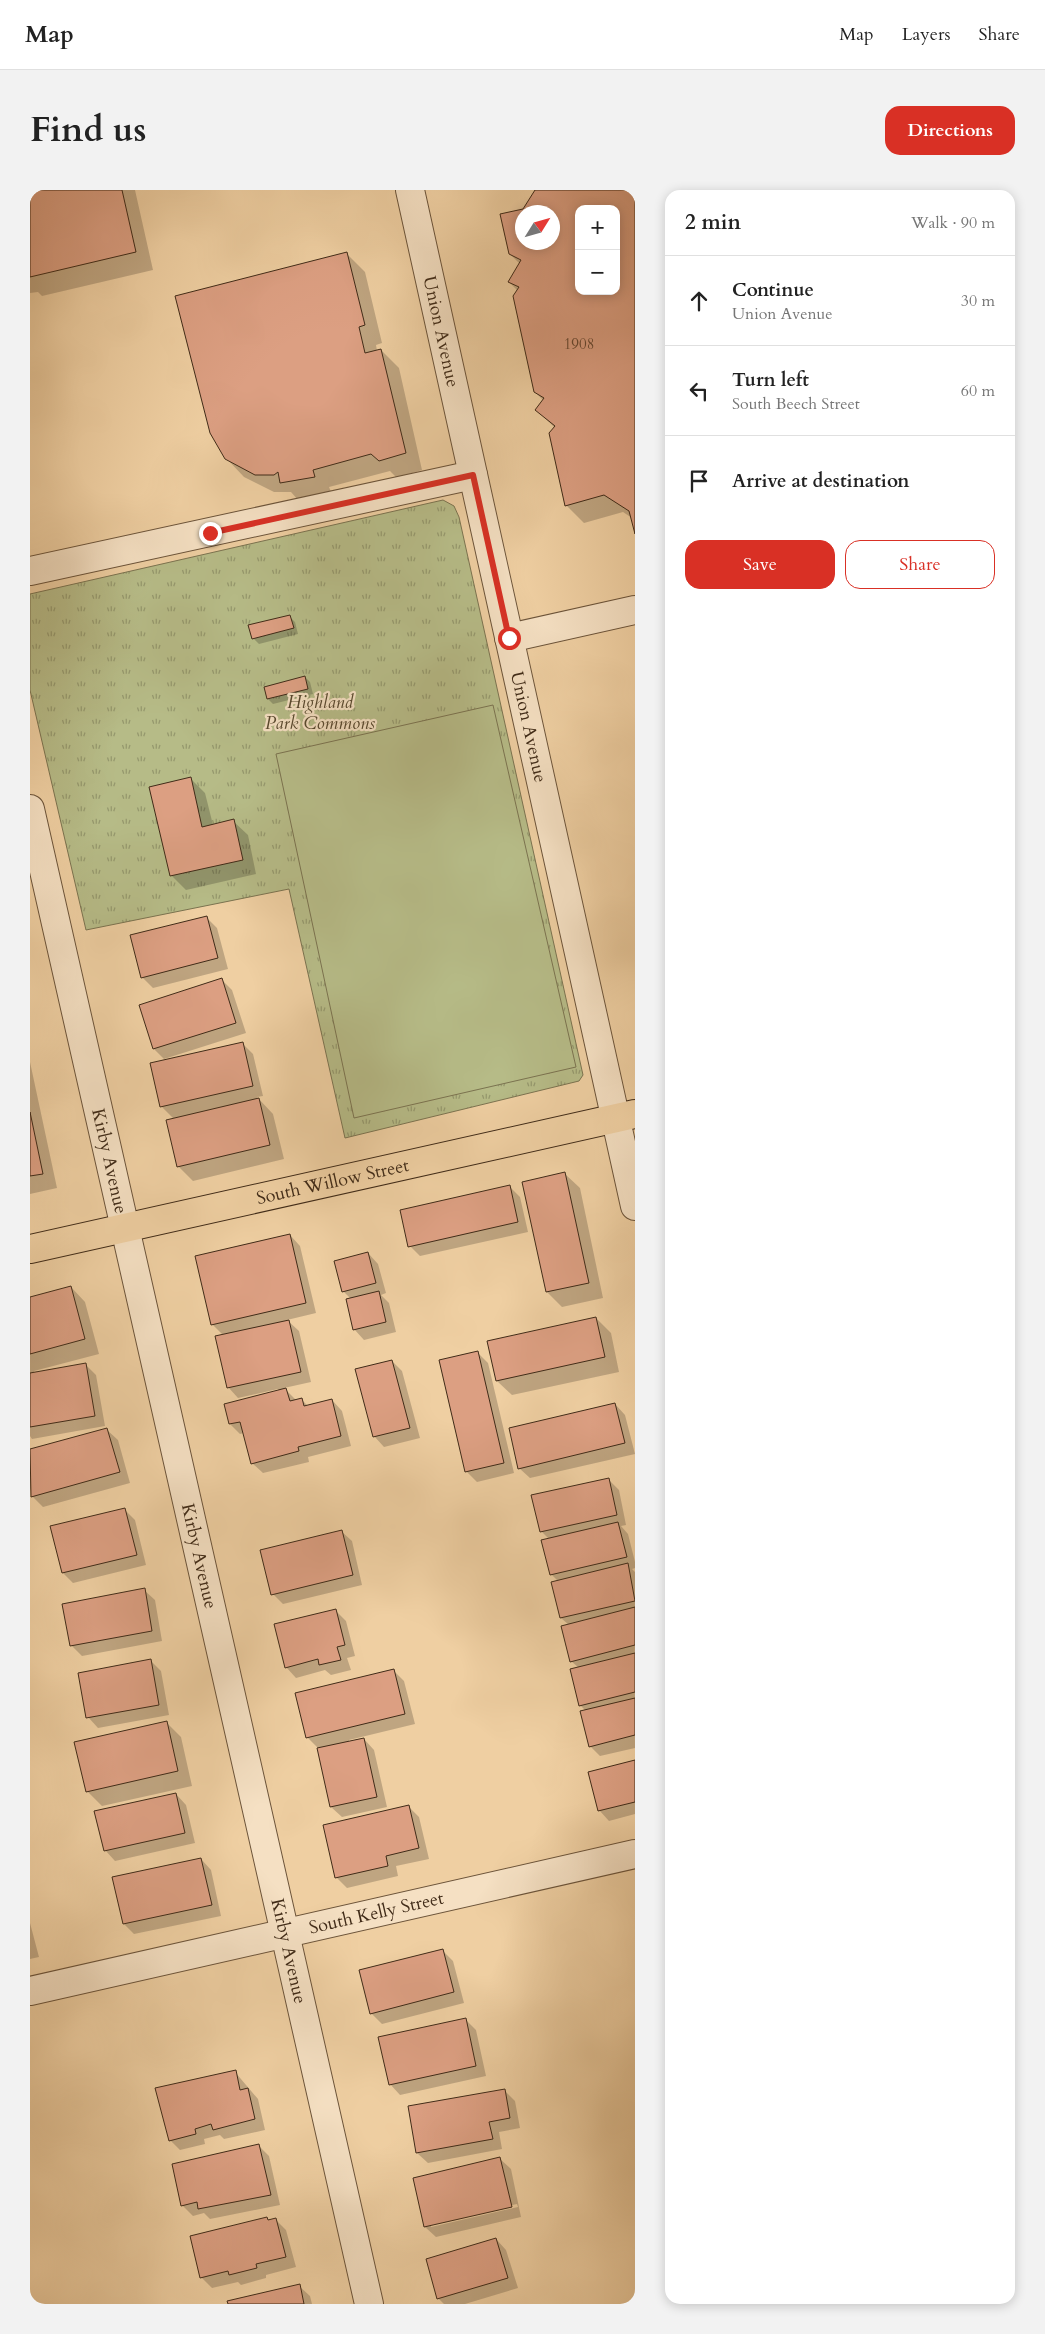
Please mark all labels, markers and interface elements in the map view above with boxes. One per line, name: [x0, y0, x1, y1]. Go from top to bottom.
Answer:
text: Map: [25, 18, 74, 51]
text: Map: [839, 22, 874, 47]
text: Layers: [902, 22, 951, 47]
text: Share: [979, 22, 1020, 47]
text: Find us: [30, 106, 146, 154]
button: Directions: [885, 106, 1015, 155]
north arrow: [515, 205, 560, 250]
map controls: [575, 205, 620, 295]
button: +: [575, 205, 620, 250]
text: 2 min: [685, 208, 741, 237]
text: Walk · 90 m: [911, 212, 995, 234]
button: −: [575, 250, 620, 295]
street label: Union Avenue: [417, 274, 466, 390]
text: Continue: [732, 277, 814, 303]
icon: ahead: [685, 287, 713, 315]
text: 30 m: [961, 290, 995, 312]
text: Union Avenue: [732, 303, 833, 325]
house number: 1908: [564, 334, 594, 354]
text: Turn left: [732, 367, 809, 393]
icon: left: [685, 377, 713, 405]
text: 60 m: [961, 380, 995, 402]
text: South Beech Street: [732, 393, 860, 415]
icon: arrive: [685, 467, 713, 495]
text: Arrive at destination: [732, 468, 909, 494]
route end: [199, 522, 222, 545]
button: Save: [685, 540, 835, 589]
button: Share: [845, 540, 995, 589]
route start: [498, 627, 521, 650]
street label: Union Avenue: [504, 669, 553, 785]
park label: Highland Park Commons: [265, 690, 375, 736]
street label: Kirby Avenue: [86, 1106, 134, 1216]
street label: South Willow Street: [254, 1152, 412, 1211]
street label: Kirby Avenue: [175, 1501, 223, 1611]
street label: South Kelly Street: [306, 1885, 446, 1940]
street label: Kirby Avenue: [265, 1896, 313, 2006]

